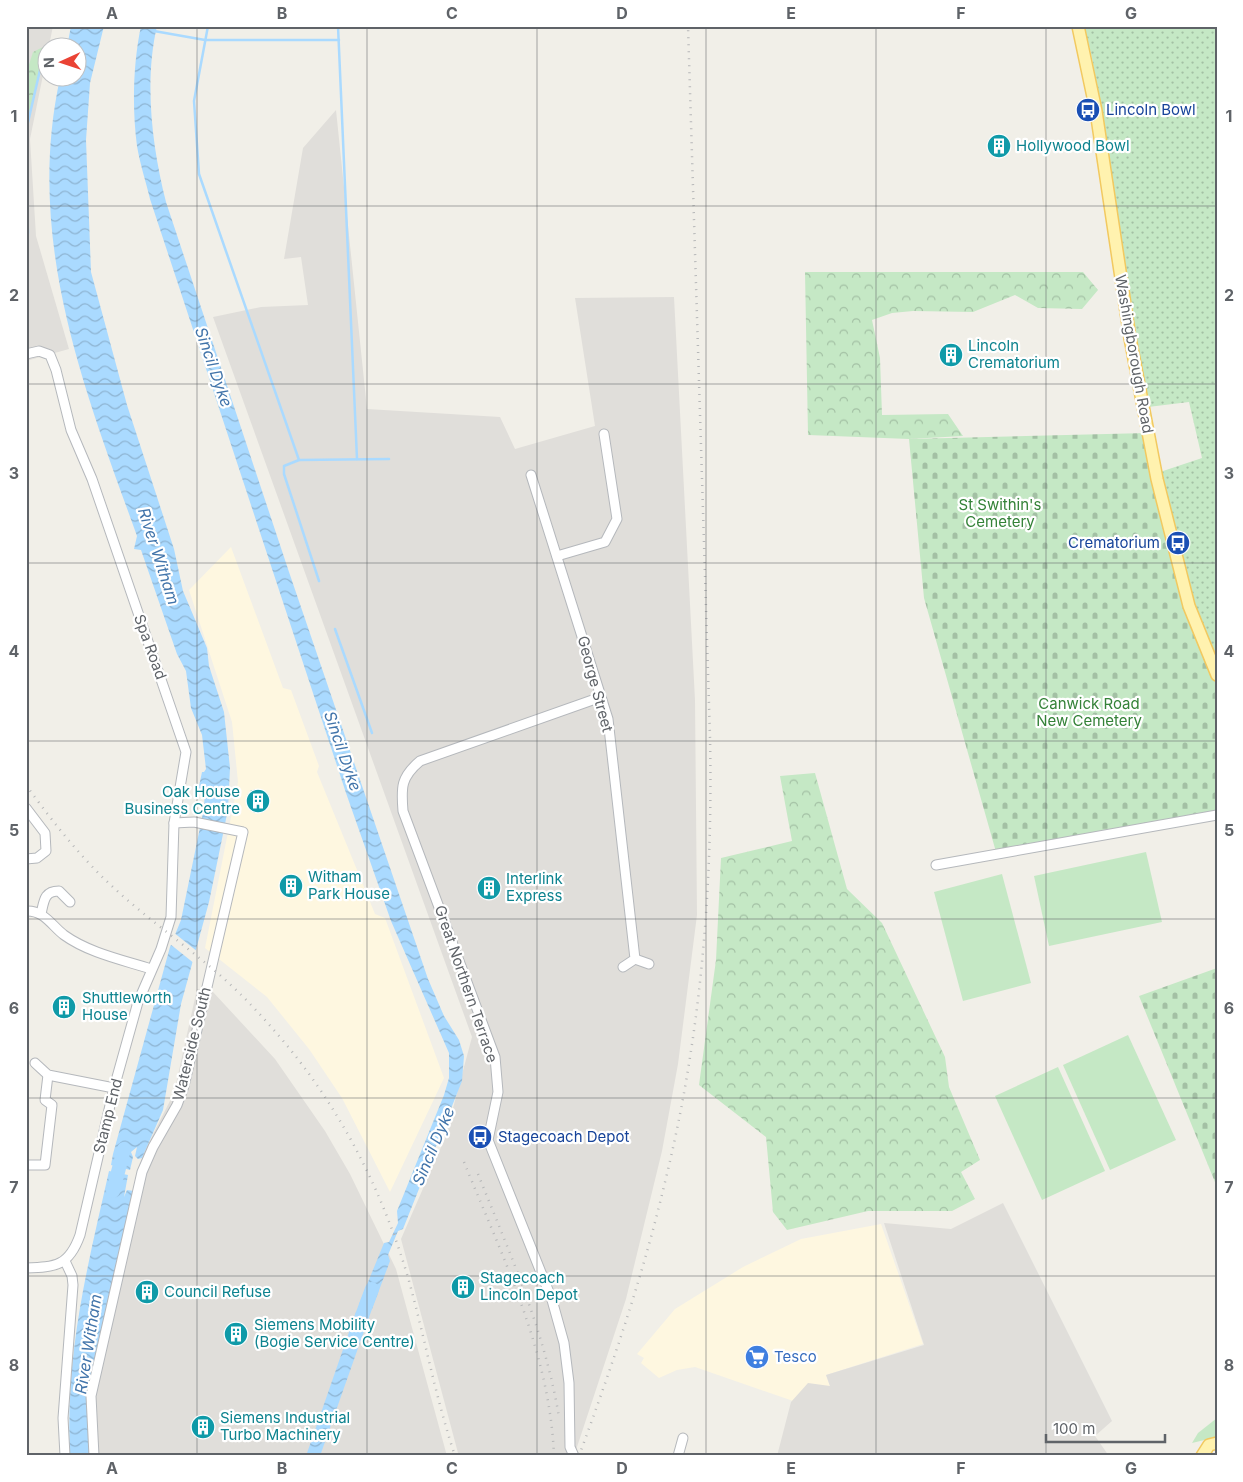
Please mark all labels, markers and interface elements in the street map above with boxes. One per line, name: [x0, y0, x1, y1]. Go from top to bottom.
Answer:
text: A: [106, 3, 118, 23]
text: B: [277, 3, 287, 23]
text: C: [446, 3, 458, 23]
text: D: [616, 3, 628, 23]
text: E: [786, 3, 796, 23]
text: F: [956, 3, 966, 23]
text: G: [1125, 3, 1137, 23]
north arrow: [38, 38, 88, 88]
text: N: [40, 57, 57, 68]
bus stop icon: Lincoln Bowl: [1075, 97, 1101, 123]
place label: Lincoln Bowl: [1106, 100, 1196, 119]
text: 1: [11, 106, 17, 126]
text: 1: [1226, 106, 1232, 126]
building icon: Hollywood Bowl: [986, 133, 1012, 159]
place label: Hollywood Bowl: [1016, 136, 1130, 155]
street label: Washingborough Road: [1111, 273, 1158, 435]
text: 2: [9, 285, 19, 305]
text: 2: [1224, 285, 1234, 305]
water label: Sincil Dyke: [191, 324, 237, 410]
place label: Lincoln Crematorium: [968, 336, 1060, 372]
building icon: Lincoln Crematorium: [938, 342, 964, 368]
text: 3: [9, 463, 19, 483]
text: 3: [1224, 463, 1234, 483]
park label: St Swithin's Cemetery: [959, 495, 1042, 531]
water label: River Witham: [134, 505, 184, 607]
bus stop icon: Crematorium: [1165, 530, 1191, 556]
place label: Crematorium: [1068, 533, 1160, 552]
street label: Spa Road: [130, 612, 171, 682]
street label: George Street: [574, 634, 617, 734]
text: 4: [9, 641, 20, 661]
text: 4: [1224, 641, 1235, 661]
park label: Canwick Road New Cemetery: [1036, 694, 1142, 730]
water label: Sincil Dyke: [320, 708, 366, 794]
place label: Oak House Business Centre: [124, 782, 240, 818]
building icon: Oak House Business Centre: [245, 788, 271, 814]
text: 5: [9, 820, 19, 840]
text: 5: [1224, 820, 1234, 840]
place label: Witham Park House: [308, 867, 390, 903]
place label: Interlink Express: [506, 869, 563, 905]
building icon: Witham Park House: [278, 873, 304, 899]
building icon: Interlink Express: [476, 875, 502, 901]
street label: Great Northern Terrace: [431, 903, 502, 1065]
street label: Waterside South: [168, 985, 215, 1103]
place label: Shuttleworth House: [82, 988, 172, 1024]
building icon: Shuttleworth House: [51, 994, 77, 1020]
text: 6: [9, 998, 19, 1018]
text: 6: [1224, 998, 1234, 1018]
street label: Stamp End: [89, 1076, 126, 1155]
water label: Sincil Dyke: [408, 1104, 458, 1188]
bus stop icon: Stagecoach Depot: [467, 1124, 493, 1150]
place label: Stagecoach Depot: [498, 1127, 630, 1146]
text: 7: [9, 1177, 19, 1197]
text: 7: [1224, 1177, 1234, 1197]
place label: Stagecoach Lincoln Depot: [480, 1268, 578, 1304]
building icon: Stagecoach Lincoln Depot: [450, 1274, 476, 1300]
building icon: Council Refuse: [134, 1279, 160, 1305]
place label: Council Refuse: [164, 1282, 271, 1301]
water label: River Witham: [70, 1293, 106, 1395]
place label: Siemens Mobility (Bogie Service Centre): [254, 1315, 415, 1351]
building icon: Siemens Mobility (Bogie Service Centre): [223, 1321, 249, 1347]
supermarket icon: Tesco: [744, 1344, 770, 1370]
place label: Tesco: [774, 1347, 817, 1366]
text: 8: [9, 1355, 19, 1375]
text: 8: [1224, 1355, 1234, 1375]
place label: Siemens Industrial Turbo Machinery: [220, 1408, 350, 1444]
scale bar: [1046, 1412, 1164, 1444]
building icon: Siemens Industrial Turbo Machinery: [190, 1414, 216, 1440]
text: 100 m: [1053, 1419, 1095, 1438]
text: A: [106, 1458, 118, 1478]
text: B: [277, 1458, 287, 1478]
text: C: [446, 1458, 458, 1478]
text: D: [616, 1458, 628, 1478]
text: E: [786, 1458, 796, 1478]
text: F: [956, 1458, 966, 1478]
text: G: [1125, 1458, 1137, 1478]

